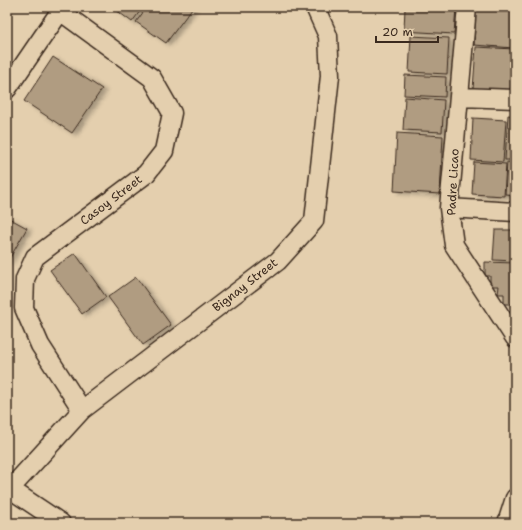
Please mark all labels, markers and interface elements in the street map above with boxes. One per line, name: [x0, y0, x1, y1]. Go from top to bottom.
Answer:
scale bar: [376, 18, 438, 44]
text: 20 m: [382, 24, 413, 40]
street label: Padre Licao: [443, 148, 463, 216]
street label: Casoy Street: [77, 171, 145, 229]
street label: Bignay Street: [209, 255, 281, 315]

